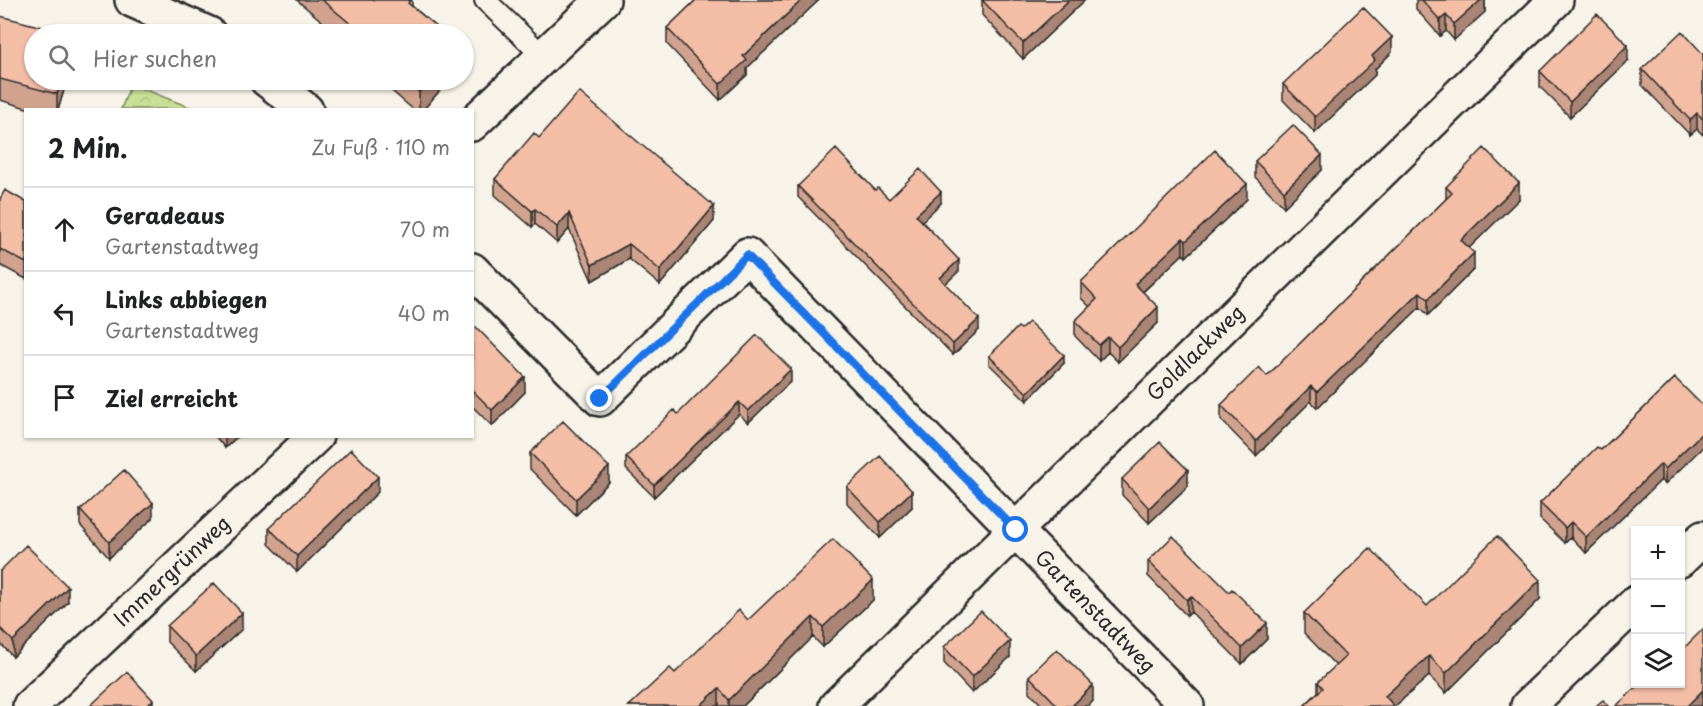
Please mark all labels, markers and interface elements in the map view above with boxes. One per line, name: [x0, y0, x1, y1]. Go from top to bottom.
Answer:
search box: [24, 24, 474, 90]
icon: search: [45, 41, 78, 74]
text: Hier suchen: [93, 41, 217, 74]
text: 2 Min.: [48, 128, 127, 167]
text: Zu Fuß · 110 m: [311, 132, 450, 162]
text: Geradeaus: [105, 198, 225, 231]
icon: ahead: [48, 213, 81, 246]
text: 70 m: [400, 214, 450, 244]
text: Gartenstadtweg: [105, 231, 260, 261]
text: Links abbiegen: [105, 282, 267, 315]
street label: Goldlackweg: [1138, 296, 1251, 407]
icon: left: [48, 297, 81, 330]
text: 40 m: [398, 298, 450, 328]
text: Gartenstadtweg: [105, 315, 260, 345]
icon: arrive: [48, 381, 81, 414]
text: Ziel erreicht: [105, 381, 238, 414]
route end: [586, 385, 612, 411]
street label: Immergrünweg: [106, 507, 237, 633]
route start: [1002, 516, 1028, 542]
map controls: [1631, 526, 1685, 688]
button: +: [1631, 526, 1685, 580]
street label: Gartenstadtweg: [1028, 541, 1165, 680]
button: −: [1631, 580, 1685, 634]
button: layers: [1631, 634, 1685, 688]

